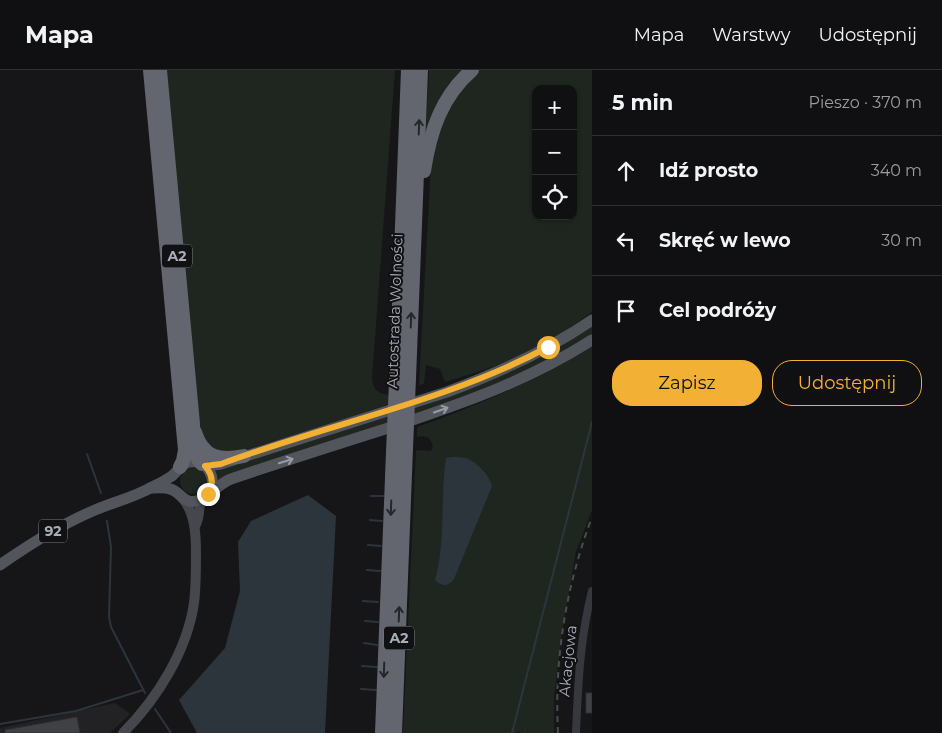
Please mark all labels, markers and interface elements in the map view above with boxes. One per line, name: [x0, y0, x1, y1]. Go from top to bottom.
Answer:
text: Mapa: [25, 20, 94, 49]
text: Mapa: [634, 24, 684, 46]
text: Warstwy: [712, 24, 790, 46]
text: Udostępnij: [818, 24, 917, 46]
map controls: [532, 85, 577, 220]
button: +: [532, 85, 577, 130]
text: 5 min: [612, 90, 673, 115]
text: Pieszo · 370 m: [809, 93, 922, 112]
one-way arrow: [414, 120, 423, 136]
button: −: [532, 130, 577, 175]
icon: ahead: [612, 157, 640, 185]
text: Idź prosto: [659, 159, 758, 182]
text: 340 m: [871, 161, 922, 180]
button: locate: [532, 175, 577, 220]
icon: left: [612, 227, 640, 255]
text: Skręć w lewo: [659, 229, 791, 252]
text: 30 m: [881, 231, 922, 250]
street label: Autostrada Wolności: [382, 233, 407, 389]
road number: A2: [162, 245, 192, 268]
icon: arrive: [612, 297, 640, 325]
text: Cel podróży: [659, 299, 776, 322]
one-way arrow: [406, 312, 416, 328]
route start: [537, 336, 560, 359]
button: Zapisz: [612, 360, 762, 406]
button: Udostępnij: [772, 360, 922, 406]
one-way arrow: [432, 405, 448, 415]
one-way arrow: [278, 456, 294, 465]
route end: [197, 483, 220, 506]
one-way arrow: [386, 500, 395, 516]
road number: 92: [39, 520, 67, 542]
one-way arrow: [395, 607, 404, 623]
street label: Akacjowa: [554, 624, 581, 698]
road number: A2: [384, 626, 414, 650]
one-way arrow: [380, 662, 389, 678]

